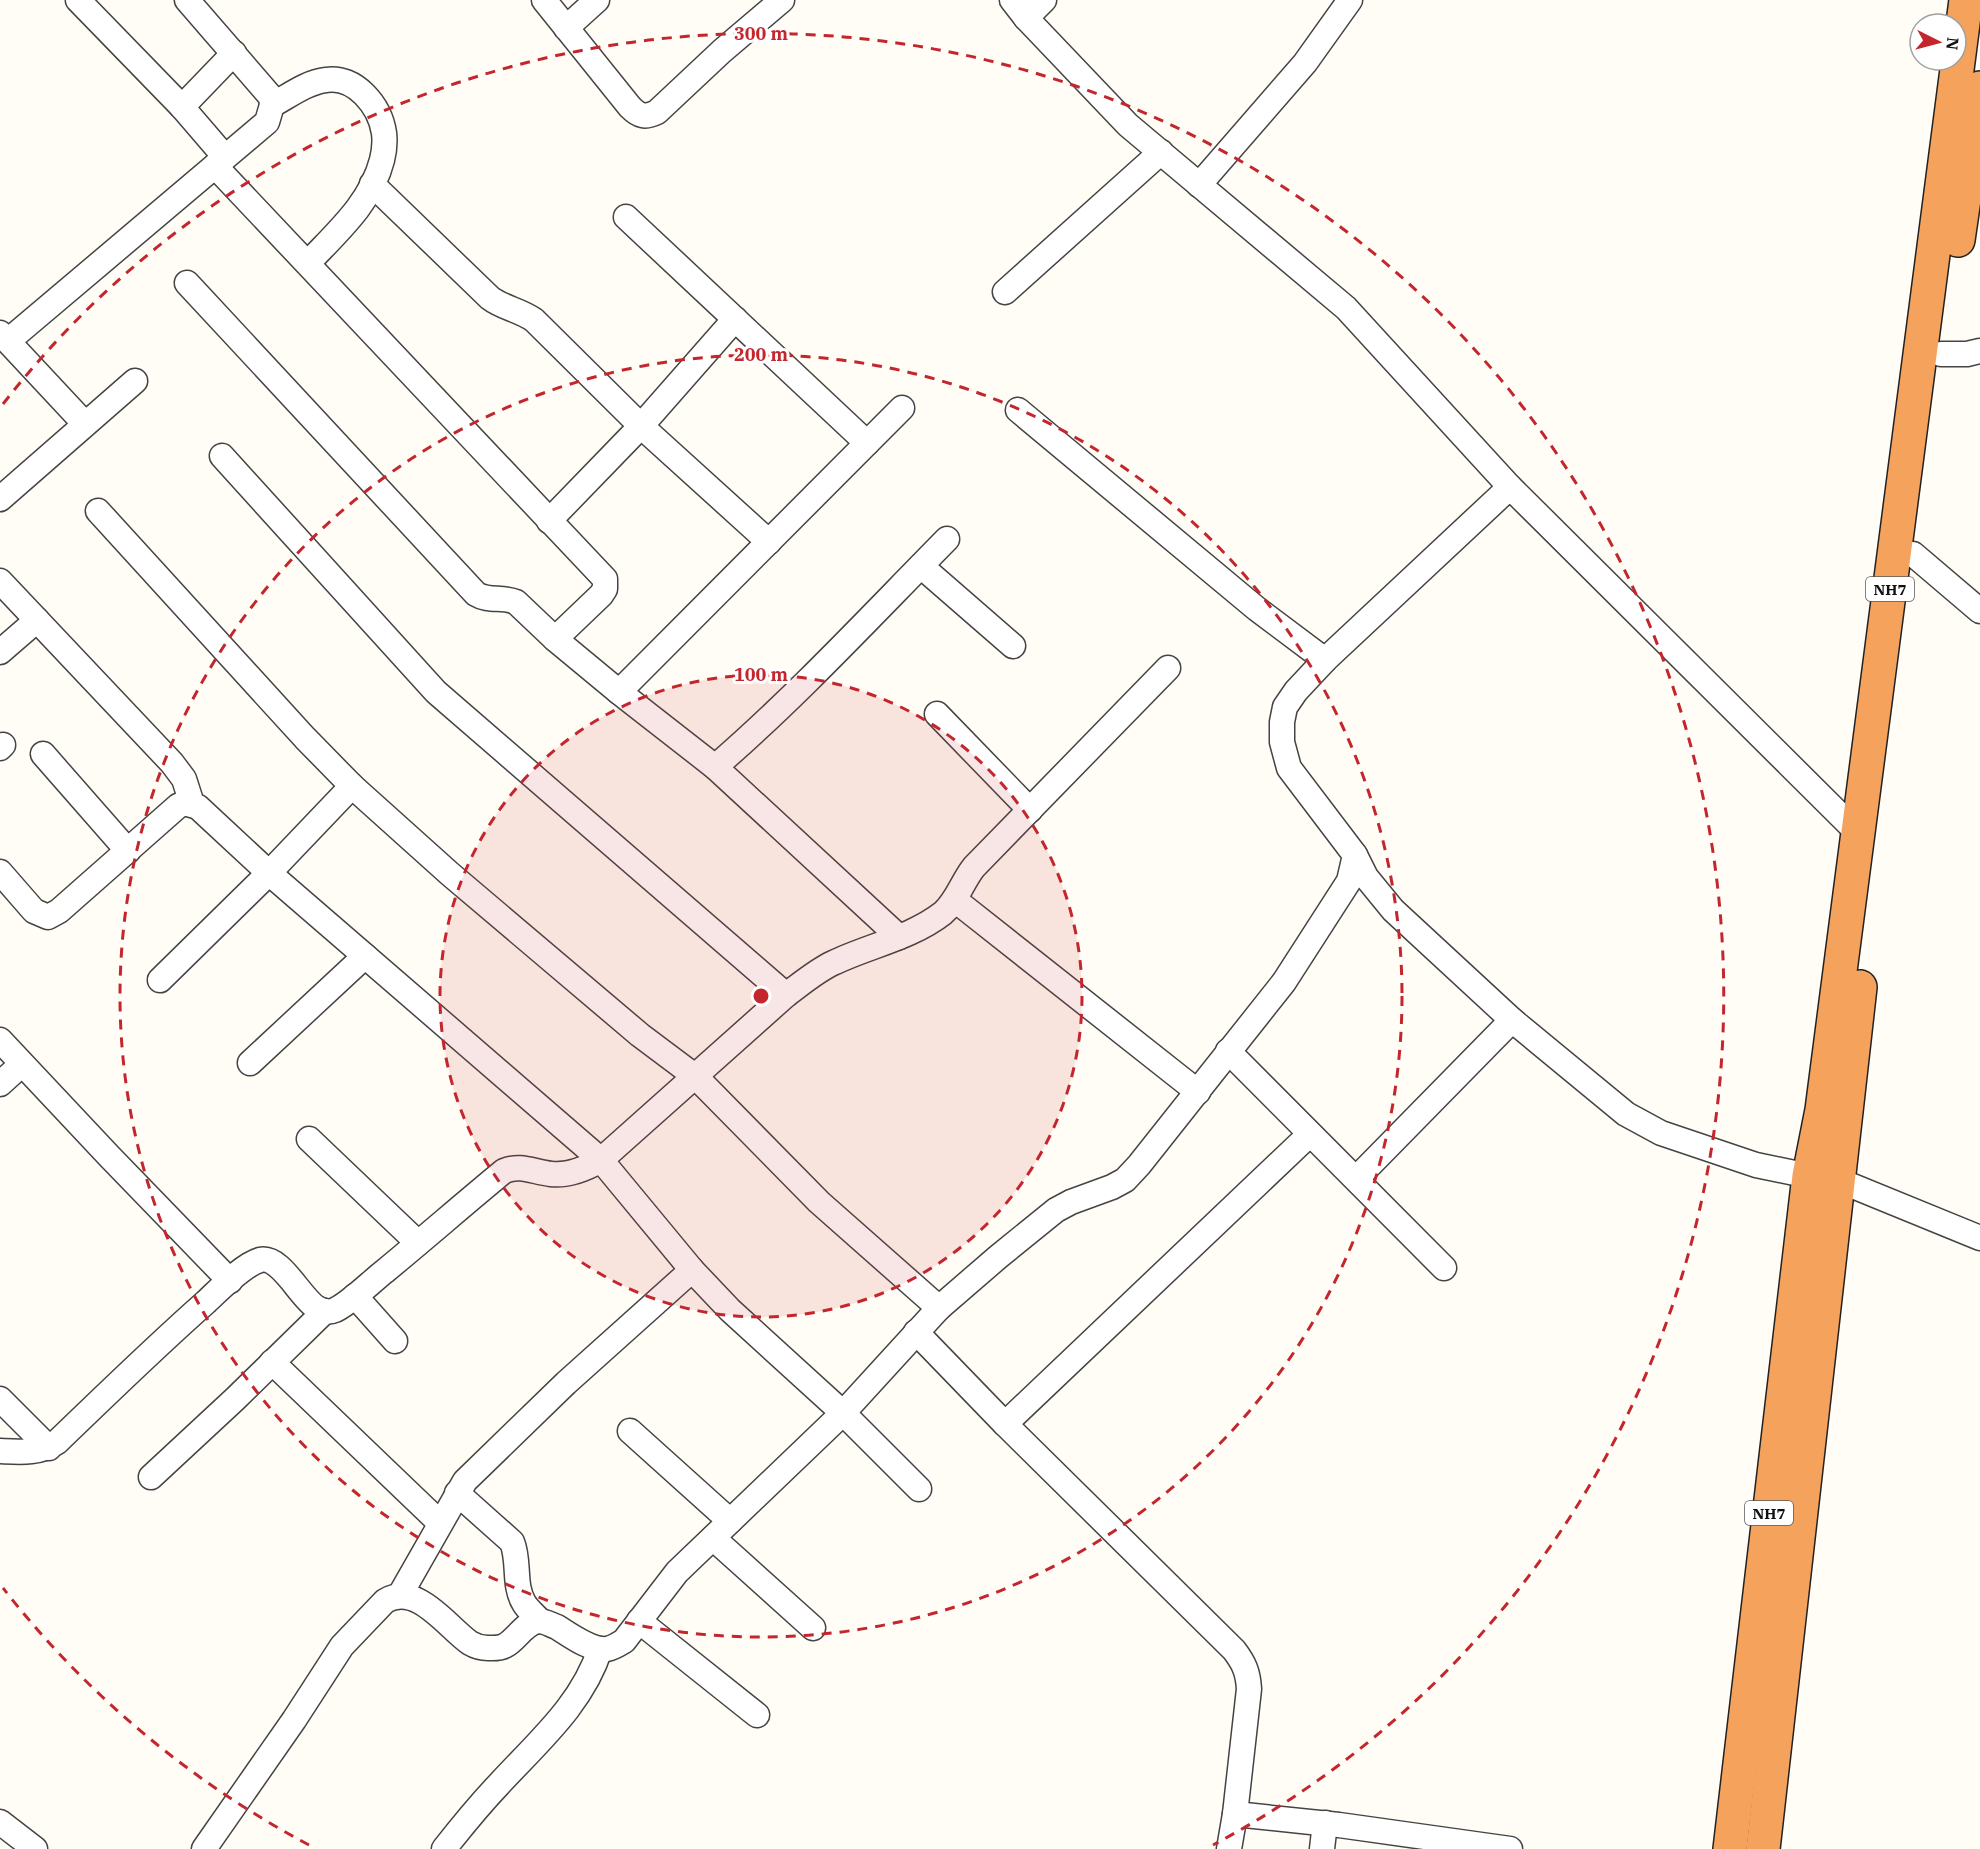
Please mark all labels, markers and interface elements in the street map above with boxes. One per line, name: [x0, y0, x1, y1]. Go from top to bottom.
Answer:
north arrow: [1908, 12, 1968, 72]
text: 300 m: [734, 22, 789, 45]
text: N: [1942, 36, 1964, 51]
text: 200 m: [734, 343, 789, 366]
road number: NH7: [1866, 577, 1914, 601]
text: 100 m: [734, 663, 789, 686]
centre of rings: [751, 986, 771, 1006]
road number: NH7: [1745, 1501, 1793, 1525]

